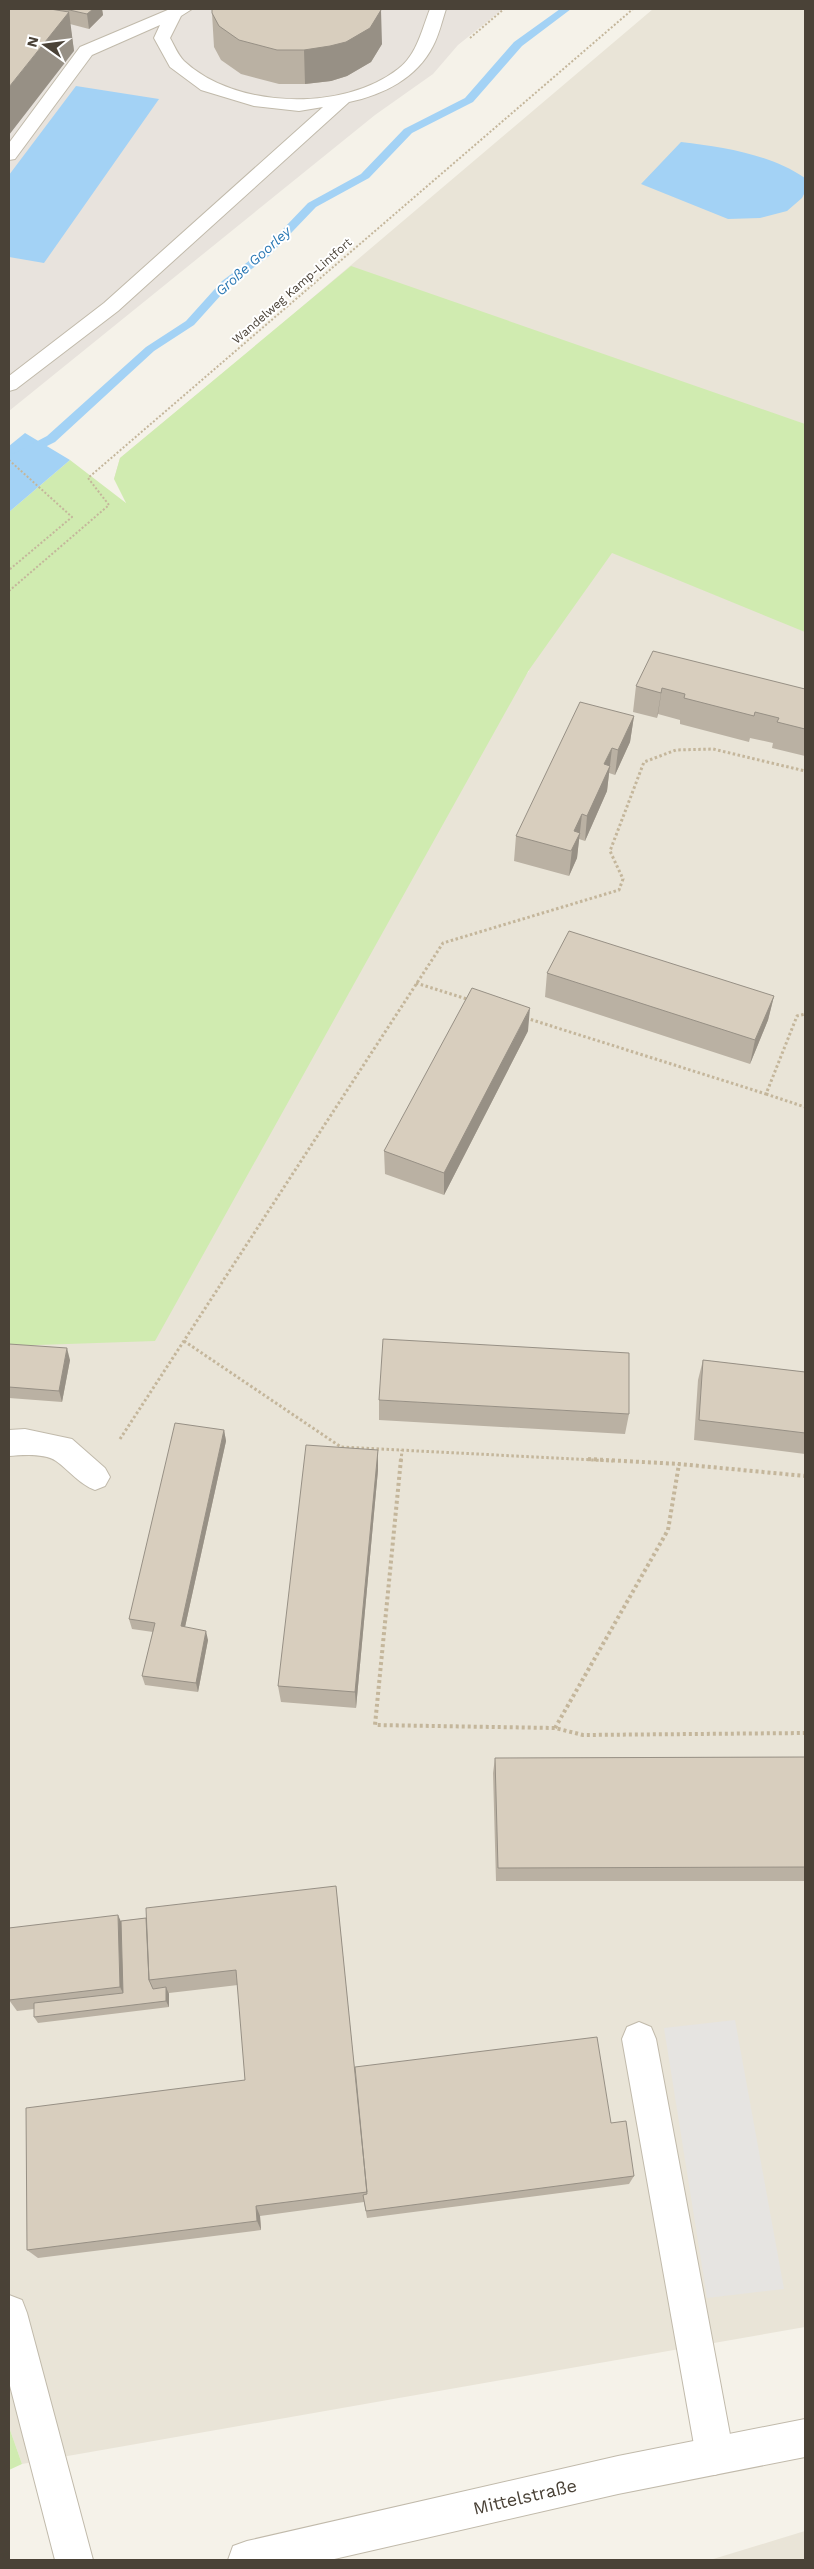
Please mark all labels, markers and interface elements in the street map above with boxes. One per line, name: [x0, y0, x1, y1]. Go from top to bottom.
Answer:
north arrow: [20, 20, 70, 70]
text: N: [23, 35, 41, 49]
water label: Große Goorley: [212, 223, 294, 299]
street label: Wandelweg Kamp-Lintfort: [229, 235, 355, 347]
street label: Mittelstraße: [471, 2474, 579, 2519]

